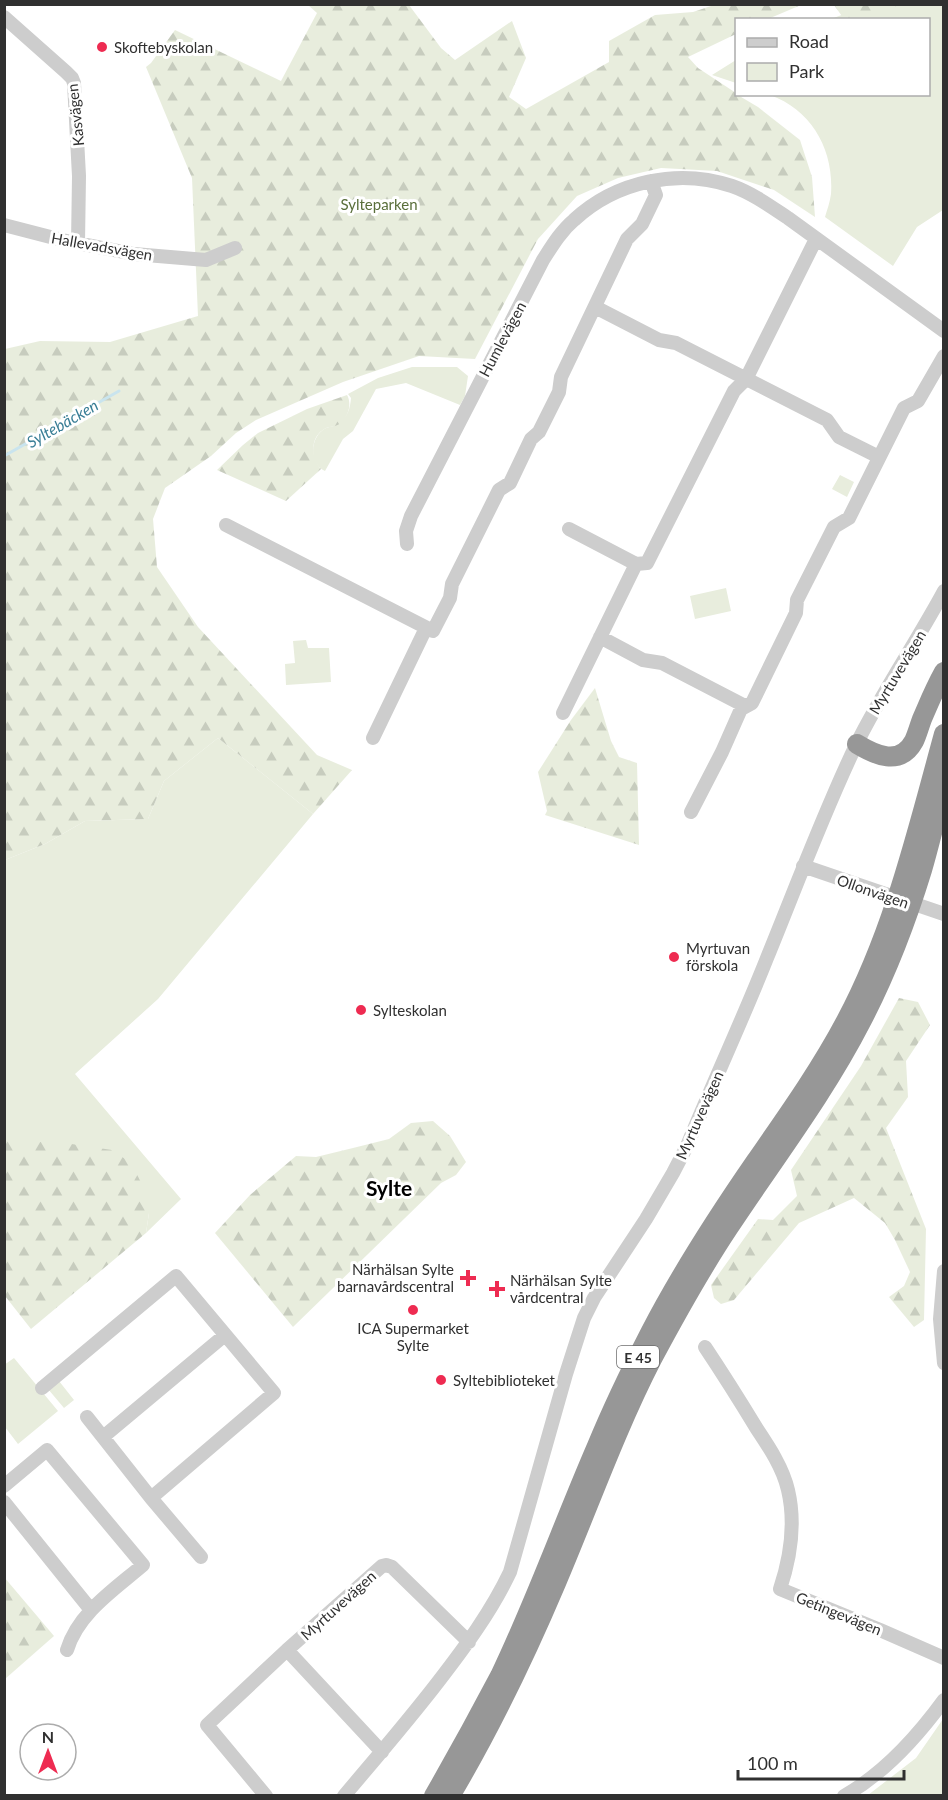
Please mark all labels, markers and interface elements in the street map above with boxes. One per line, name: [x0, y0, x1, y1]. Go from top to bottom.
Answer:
legend: [735, 18, 930, 96]
text: Road: [789, 30, 829, 52]
place label: Skoftebyskolan: [114, 38, 213, 56]
marker: Skoftebyskolan: [95, 40, 109, 54]
text: Park: [789, 60, 825, 82]
street label: Kasvägen: [63, 83, 87, 147]
park label: Sylteparken: [340, 195, 418, 213]
street label: Hallevadsvägen: [50, 228, 154, 264]
street label: Humlevägen: [475, 298, 529, 380]
water label: Syltebäcken: [23, 395, 101, 451]
street label: Myrtuvevägen: [865, 627, 929, 717]
street label: Ollonvägen: [835, 870, 911, 912]
place label: Myrtuvan förskola: [686, 939, 750, 974]
marker: Myrtuvan förskola: [667, 950, 681, 964]
place label: Sylteskolan: [373, 1001, 447, 1019]
marker: Sylteskolan: [354, 1003, 368, 1017]
street label: Myrtuvevägen: [671, 1068, 727, 1162]
district label: Sylte: [366, 1175, 412, 1200]
place label: Närhälsan Sylte barnavårdscentral: [337, 1260, 454, 1295]
marker: Närhälsan Sylte barnavårdscentral: [459, 1269, 477, 1287]
place label: Närhälsan Sylte vårdcentral: [510, 1271, 612, 1306]
marker: Närhälsan Sylte vårdcentral: [488, 1280, 506, 1298]
marker: ICA Supermarket Sylte: [406, 1303, 420, 1317]
place label: ICA Supermarket Sylte: [357, 1319, 469, 1354]
road number: E 45: [617, 1346, 659, 1368]
place label: Syltebiblioteket: [453, 1371, 556, 1389]
marker: Syltebiblioteket: [434, 1373, 448, 1387]
street label: Myrtuvevägen: [297, 1567, 379, 1643]
street label: Getingevägen: [794, 1588, 884, 1638]
north arrow: [18, 1722, 78, 1782]
text: N: [42, 1727, 54, 1746]
scale bar: [738, 1743, 904, 1781]
text: 100 m: [747, 1752, 798, 1774]

